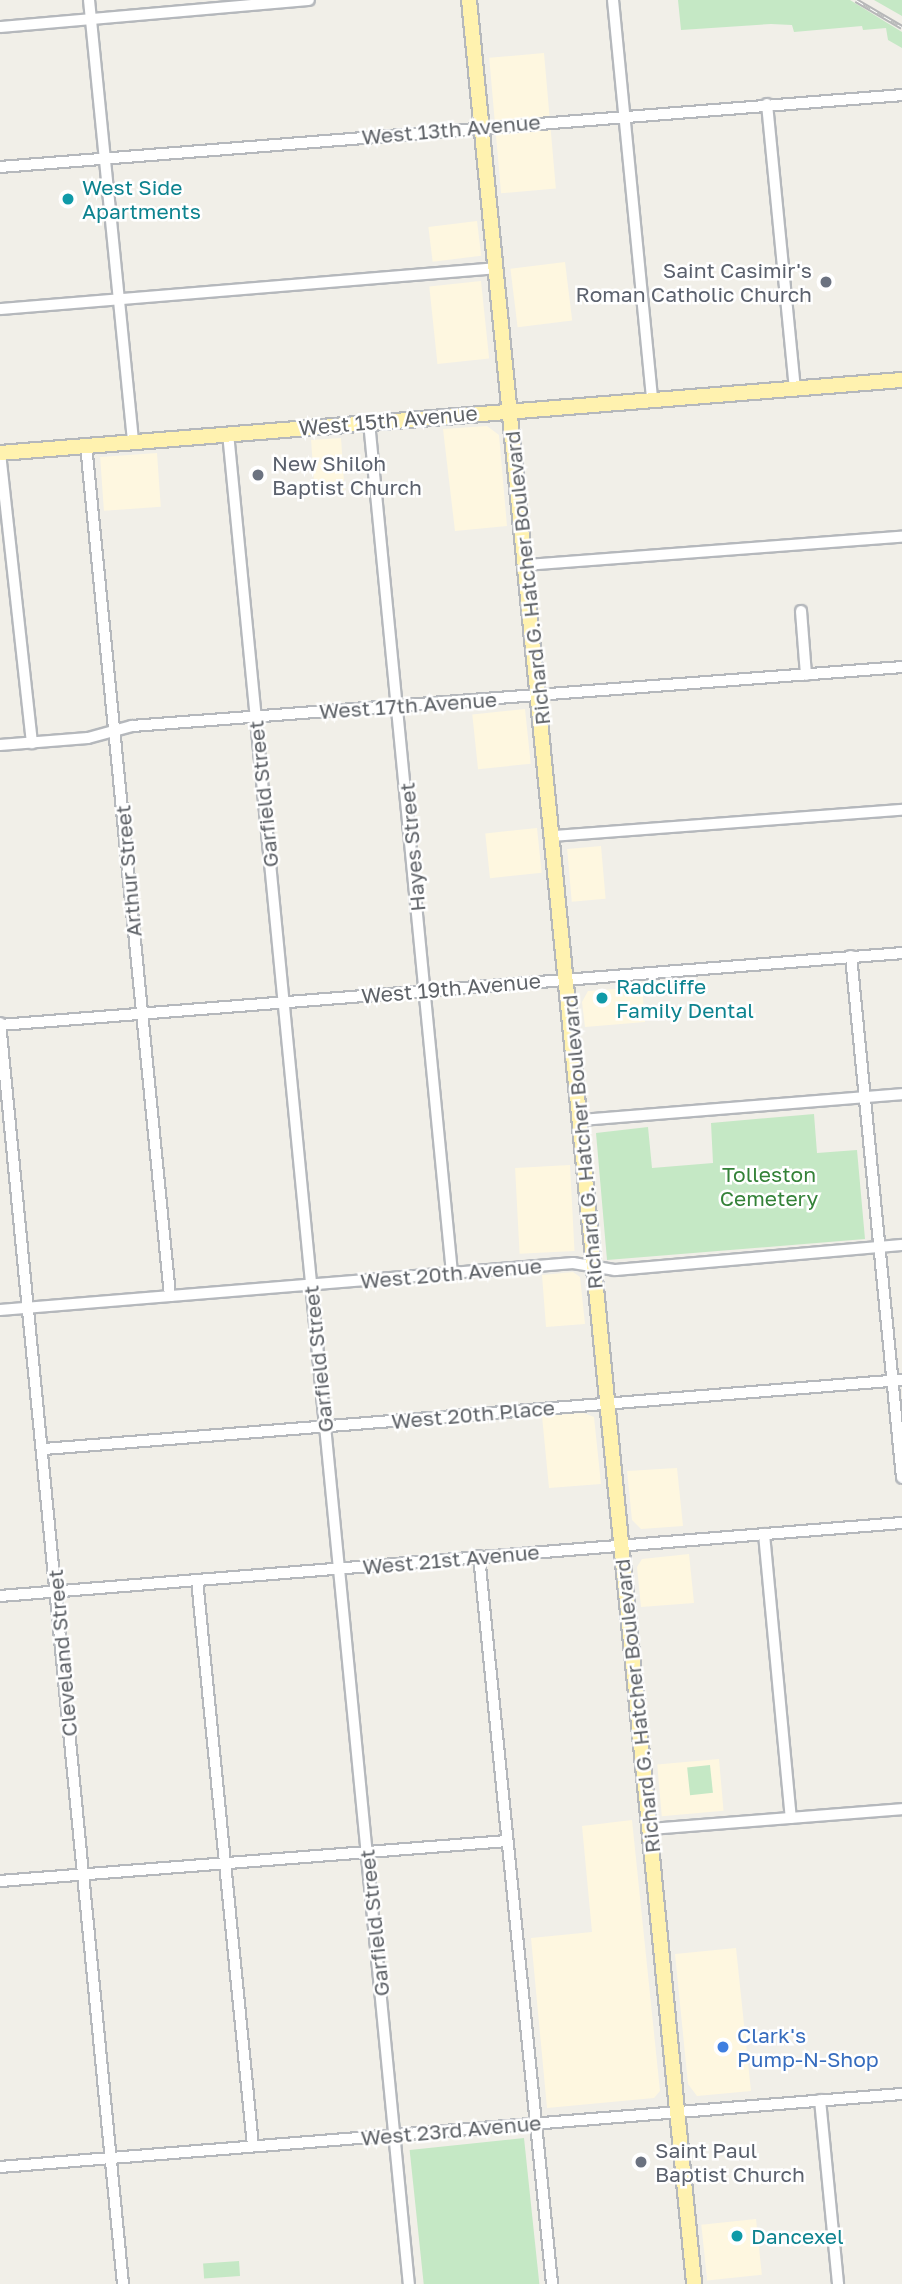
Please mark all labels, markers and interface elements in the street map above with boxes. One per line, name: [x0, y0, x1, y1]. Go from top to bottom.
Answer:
street label: West 13th Avenue: [361, 109, 541, 149]
place label: West Side Apartments: [82, 174, 201, 224]
marker: West Side Apartments: [60, 191, 76, 207]
place label: Saint Casimir's Roman Catholic Church: [576, 257, 812, 307]
marker: Saint Casimir's Roman Catholic Church: [818, 274, 834, 290]
street label: West 15th Avenue: [298, 400, 478, 440]
street label: Richard G. Hatcher Boulevard: [499, 430, 555, 726]
place label: New Shiloh Baptist Church: [272, 450, 422, 500]
marker: New Shiloh Baptist Church: [250, 467, 266, 483]
street label: West 17th Avenue: [318, 686, 498, 724]
street label: Garfield Street: [243, 719, 283, 869]
street label: Hayes Street: [394, 781, 430, 913]
street label: Arthur Street: [110, 804, 146, 938]
street label: West 19th Avenue: [360, 968, 542, 1008]
place label: Radcliffe Family Dental: [616, 973, 754, 1023]
marker: Radcliffe Family Dental: [594, 990, 610, 1006]
street label: Richard G. Hatcher Boulevard: [557, 994, 607, 1290]
park label: Tolleston Cemetery: [720, 1161, 818, 1211]
street label: West 20th Avenue: [359, 1253, 543, 1293]
street label: Garfield Street: [298, 1284, 338, 1434]
street label: West 20th Place: [390, 1394, 556, 1434]
street label: West 21st Avenue: [361, 1539, 541, 1579]
street label: Richard G. Hatcher Boulevard: [609, 1558, 665, 1854]
street label: Cleveland Street: [42, 1568, 82, 1738]
street label: Garfield Street: [354, 1848, 394, 1998]
place label: Clark's Pump-N-Shop: [737, 2022, 879, 2072]
marker: Clark's Pump-N-Shop: [715, 2039, 731, 2055]
street label: West 23rd Avenue: [360, 2110, 542, 2150]
place label: Saint Paul Baptist Church: [655, 2137, 805, 2187]
marker: Saint Paul Baptist Church: [633, 2154, 649, 2170]
place label: Dancexel: [751, 2223, 844, 2249]
marker: Dancexel: [729, 2228, 745, 2244]

